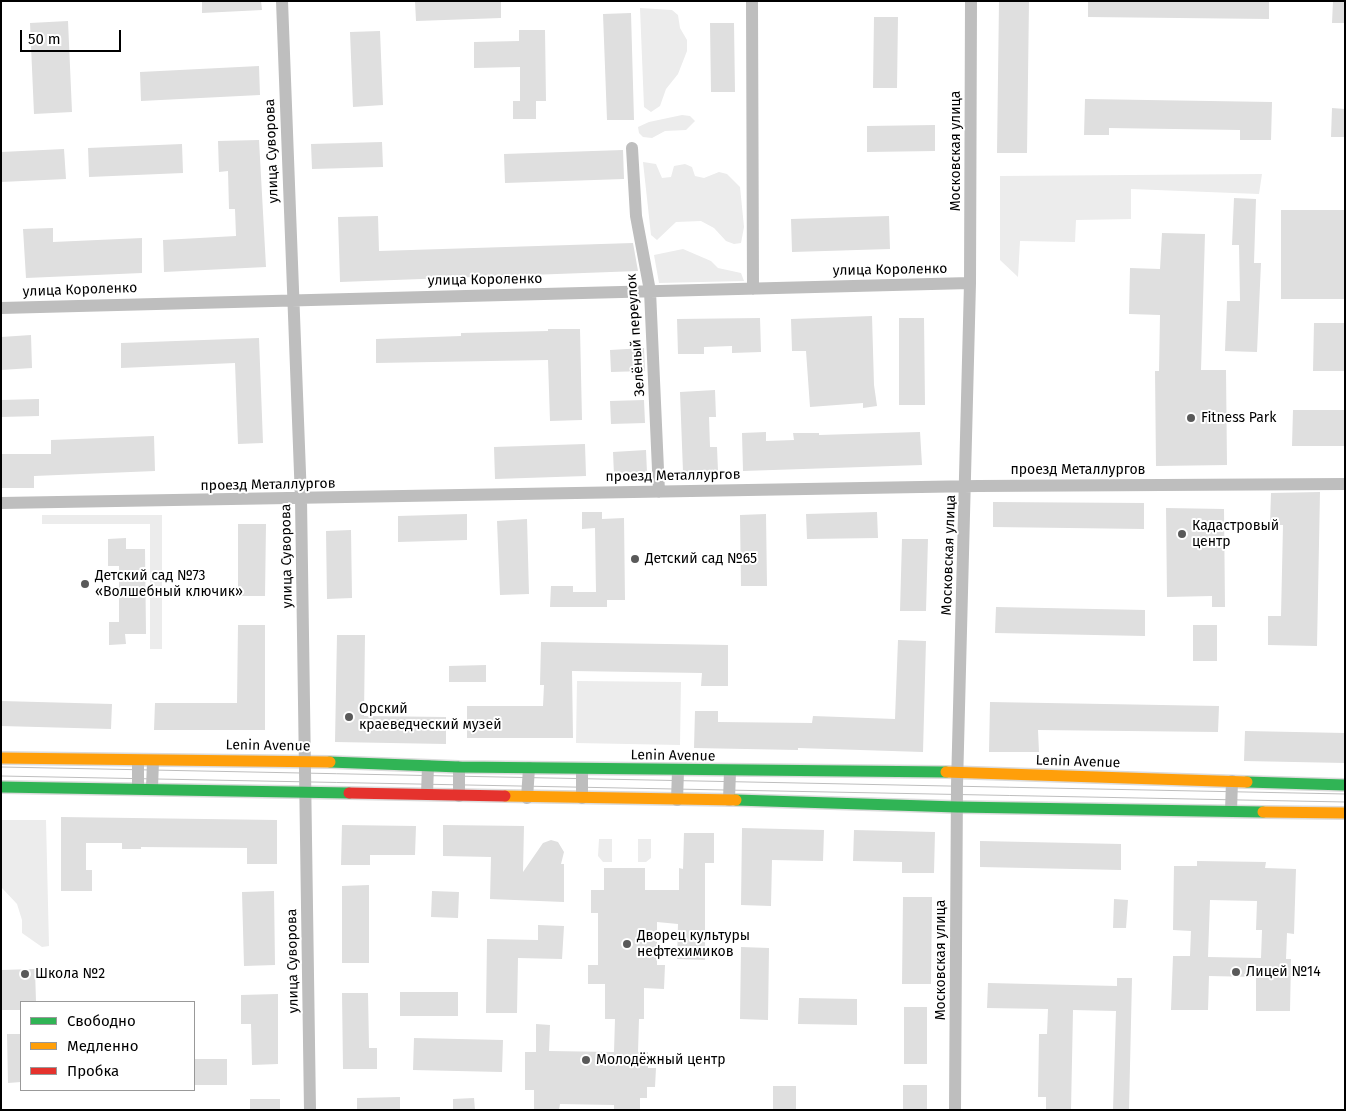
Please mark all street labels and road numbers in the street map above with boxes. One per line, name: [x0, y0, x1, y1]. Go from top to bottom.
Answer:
street label: Московская улица: [948, 91, 964, 211]
street label: улица Суворова: [262, 98, 282, 204]
street label: улица Короленко: [833, 261, 947, 279]
street label: улица Короленко: [428, 271, 542, 289]
street label: Зелёный переулок: [623, 273, 649, 397]
street label: улица Короленко: [22, 280, 138, 300]
street label: проезд Металлургов: [1010, 462, 1146, 478]
street label: проезд Металлургов: [605, 466, 741, 486]
street label: проезд Металлургов: [200, 475, 336, 495]
street label: Московская улица: [938, 494, 960, 616]
street label: улица Суворова: [278, 504, 296, 608]
street label: Lenin Avenue: [225, 737, 311, 755]
street label: Lenin Avenue: [630, 747, 716, 765]
street label: Lenin Avenue: [1035, 752, 1121, 772]
street label: Московская улица: [933, 900, 949, 1020]
street label: улица Суворова: [284, 909, 302, 1013]

